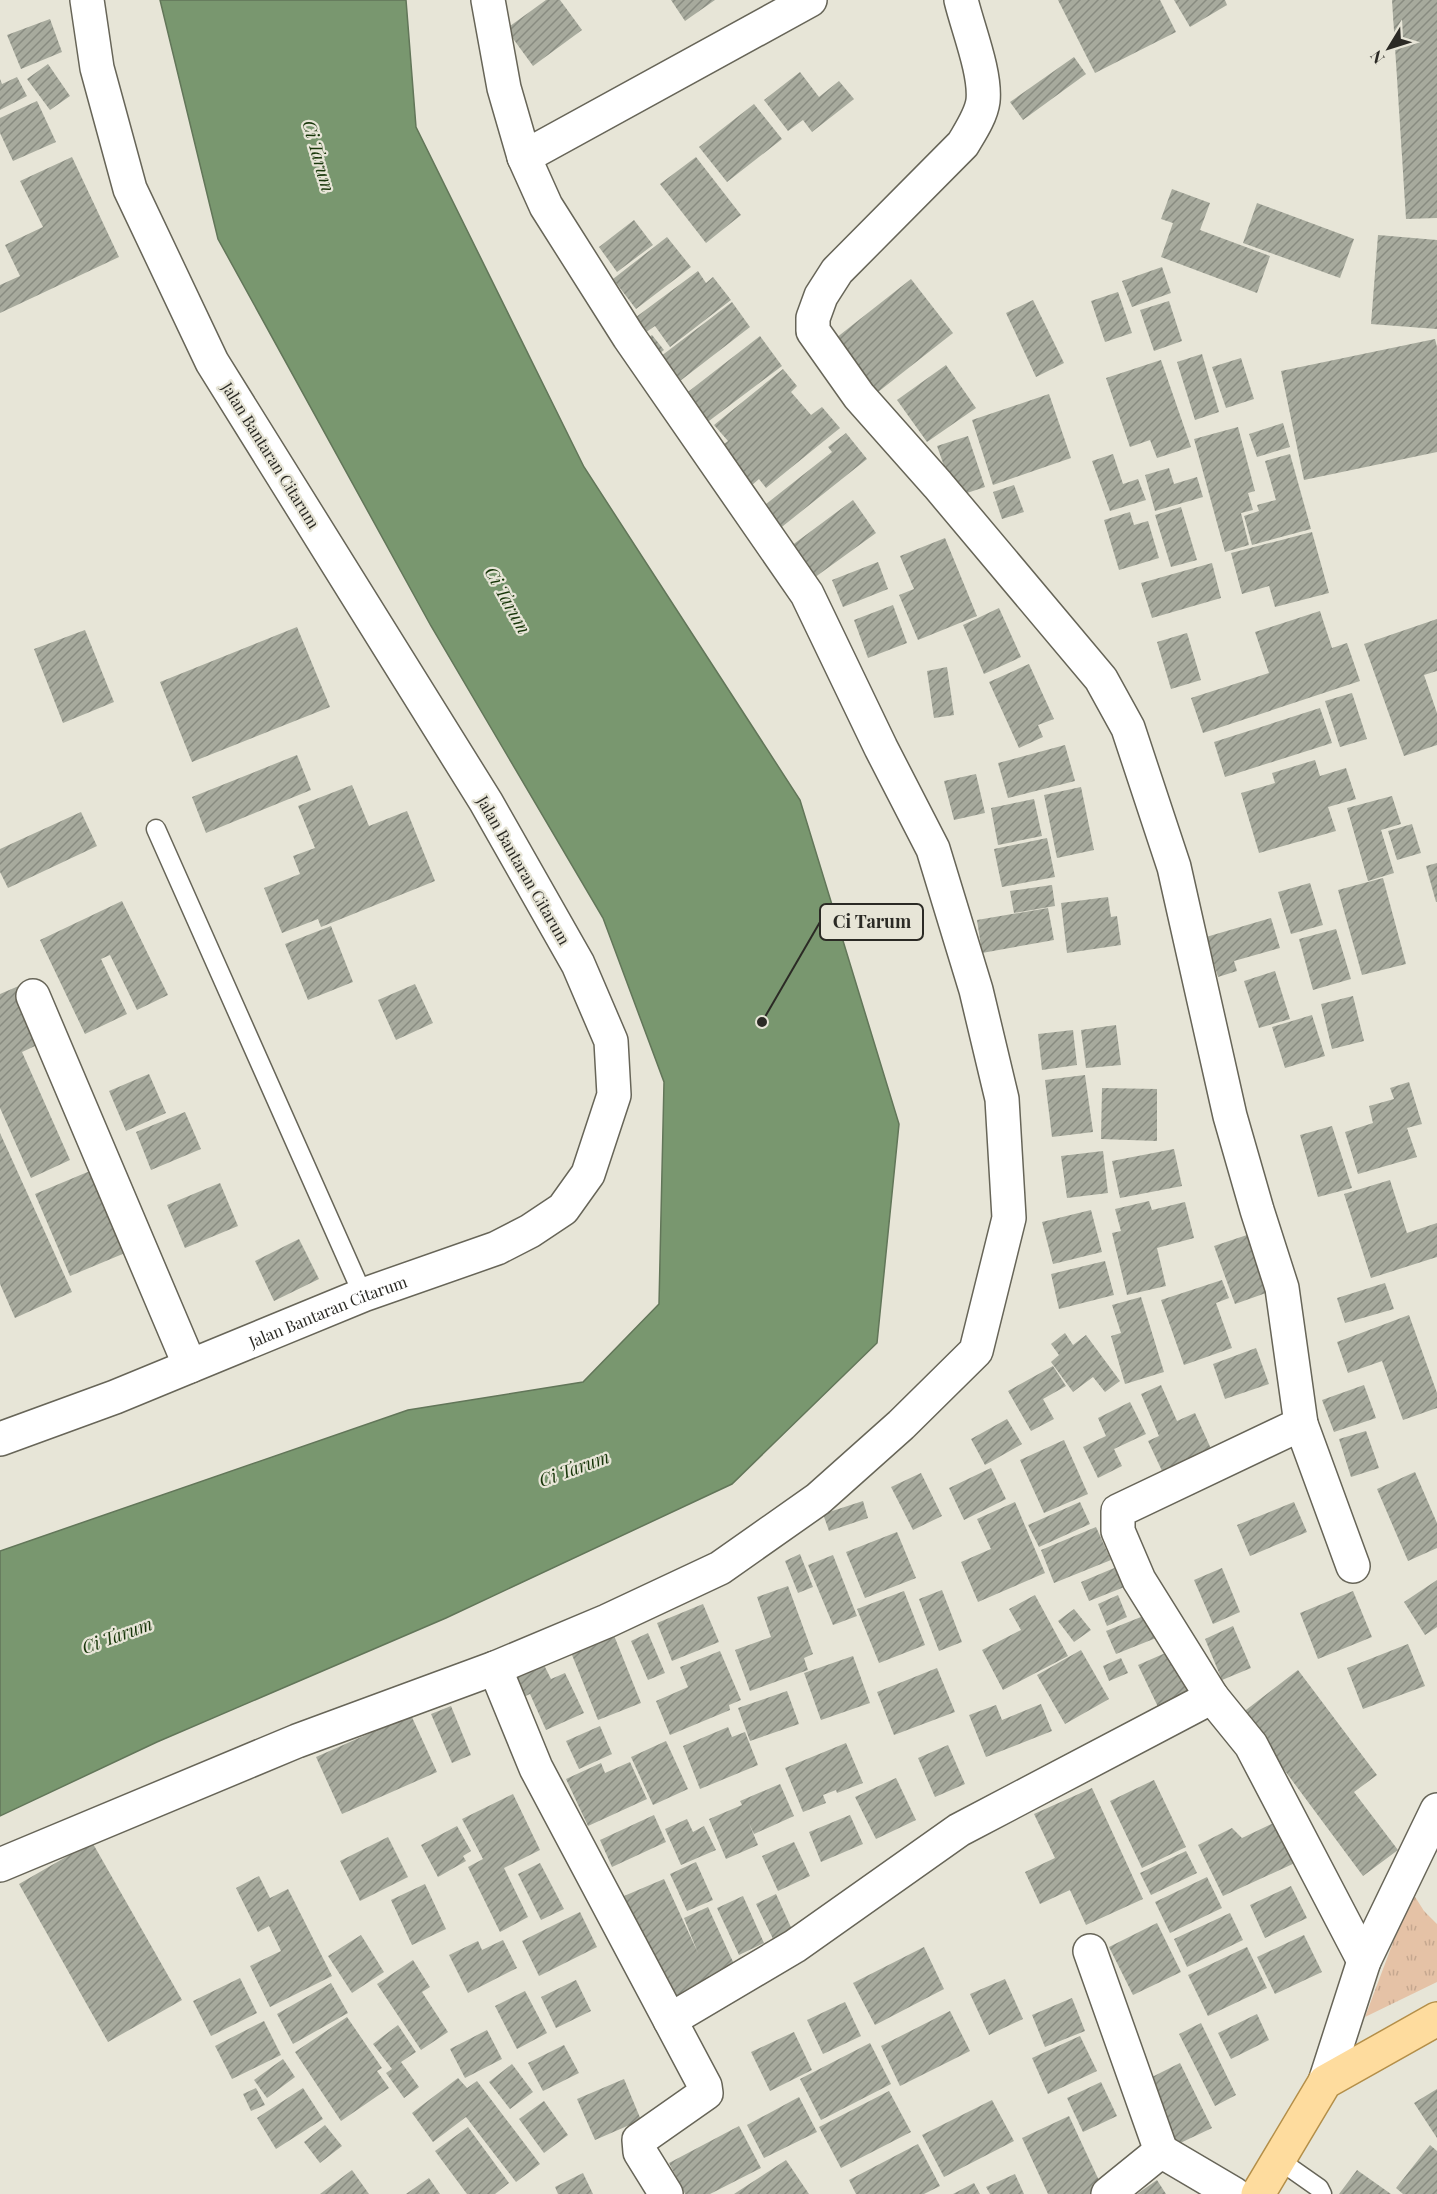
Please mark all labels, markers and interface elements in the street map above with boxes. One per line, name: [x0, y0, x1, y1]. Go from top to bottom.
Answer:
north arrow: [1359, 18, 1419, 78]
text: N: [1365, 46, 1389, 69]
water label: Ci Tarum: [297, 117, 341, 195]
street label: Jalan Bantaran Citarum: [217, 377, 325, 532]
water label: Ci Tarum: [480, 562, 536, 638]
street label: Jalan Bantaran Citarum: [472, 791, 575, 948]
callout: Ci Tarum: [820, 904, 923, 940]
text: Ci Tarum: [833, 909, 912, 933]
street label: Jalan Bantaran Citarum: [244, 1270, 410, 1352]
water label: Ci Tarum: [535, 1444, 613, 1492]
water label: Ci Tarum: [78, 1611, 156, 1659]

